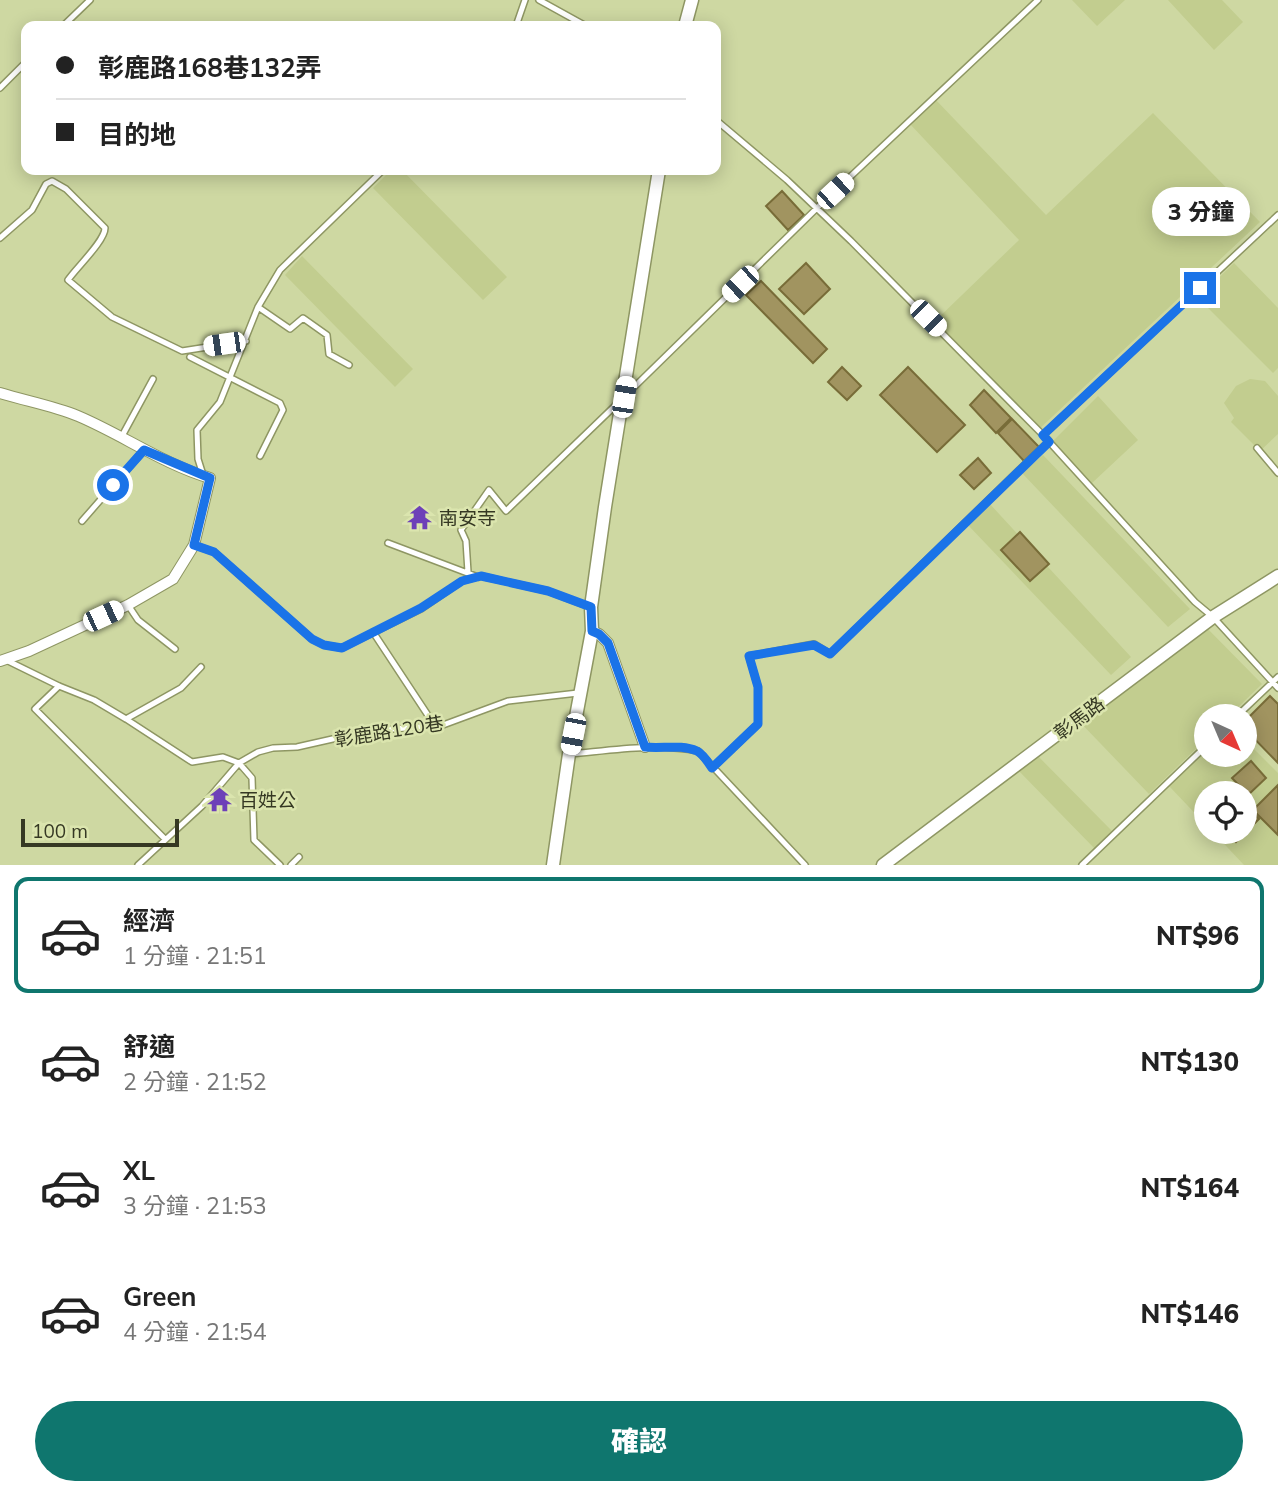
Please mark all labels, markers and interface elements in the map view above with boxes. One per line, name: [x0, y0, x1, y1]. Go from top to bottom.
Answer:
text: 彰鹿路168巷132弄: [98, 51, 322, 84]
text: 目的地: [98, 118, 176, 151]
car: [813, 169, 858, 213]
callout: 3 分鐘: [1151, 187, 1249, 236]
text: 3 分鐘: [1168, 197, 1234, 226]
car: [718, 262, 763, 306]
route end: [1184, 272, 1216, 304]
car: [906, 296, 951, 340]
car: [202, 331, 247, 357]
car: [611, 375, 638, 419]
route start: [97, 469, 129, 501]
temple icon: 南安寺: [405, 504, 433, 532]
place label: 南安寺: [439, 506, 496, 530]
car: [80, 598, 127, 634]
street label: 彰馬路: [1049, 691, 1109, 745]
north arrow: [1194, 704, 1256, 766]
map controls: [1194, 704, 1257, 844]
street label: 彰鹿路120巷: [333, 711, 445, 751]
car: [559, 711, 588, 757]
button: locate: [1194, 781, 1257, 844]
temple icon: 百姓公: [205, 786, 233, 814]
place label: 百姓公: [239, 788, 296, 812]
scale bar: [21, 816, 178, 848]
text: 100 m: [32, 819, 88, 843]
icon: car: [39, 904, 102, 967]
text: 經濟: [123, 904, 175, 937]
text: NT$96: [1156, 919, 1239, 952]
text: 1 分鐘 · 21:51: [123, 941, 267, 970]
icon: car: [39, 1030, 102, 1093]
text: 舒適: [123, 1030, 175, 1063]
text: NT$130: [1141, 1045, 1239, 1078]
text: 2 分鐘 · 21:52: [123, 1067, 267, 1096]
text: XL: [123, 1154, 155, 1187]
icon: car: [39, 1156, 102, 1219]
text: NT$164: [1141, 1171, 1239, 1204]
text: 3 分鐘 · 21:53: [123, 1191, 267, 1220]
text: Green: [123, 1280, 196, 1313]
icon: car: [39, 1282, 102, 1345]
text: NT$146: [1141, 1297, 1239, 1330]
text: 4 分鐘 · 21:54: [123, 1317, 267, 1346]
button: 確認: [35, 1401, 1243, 1481]

